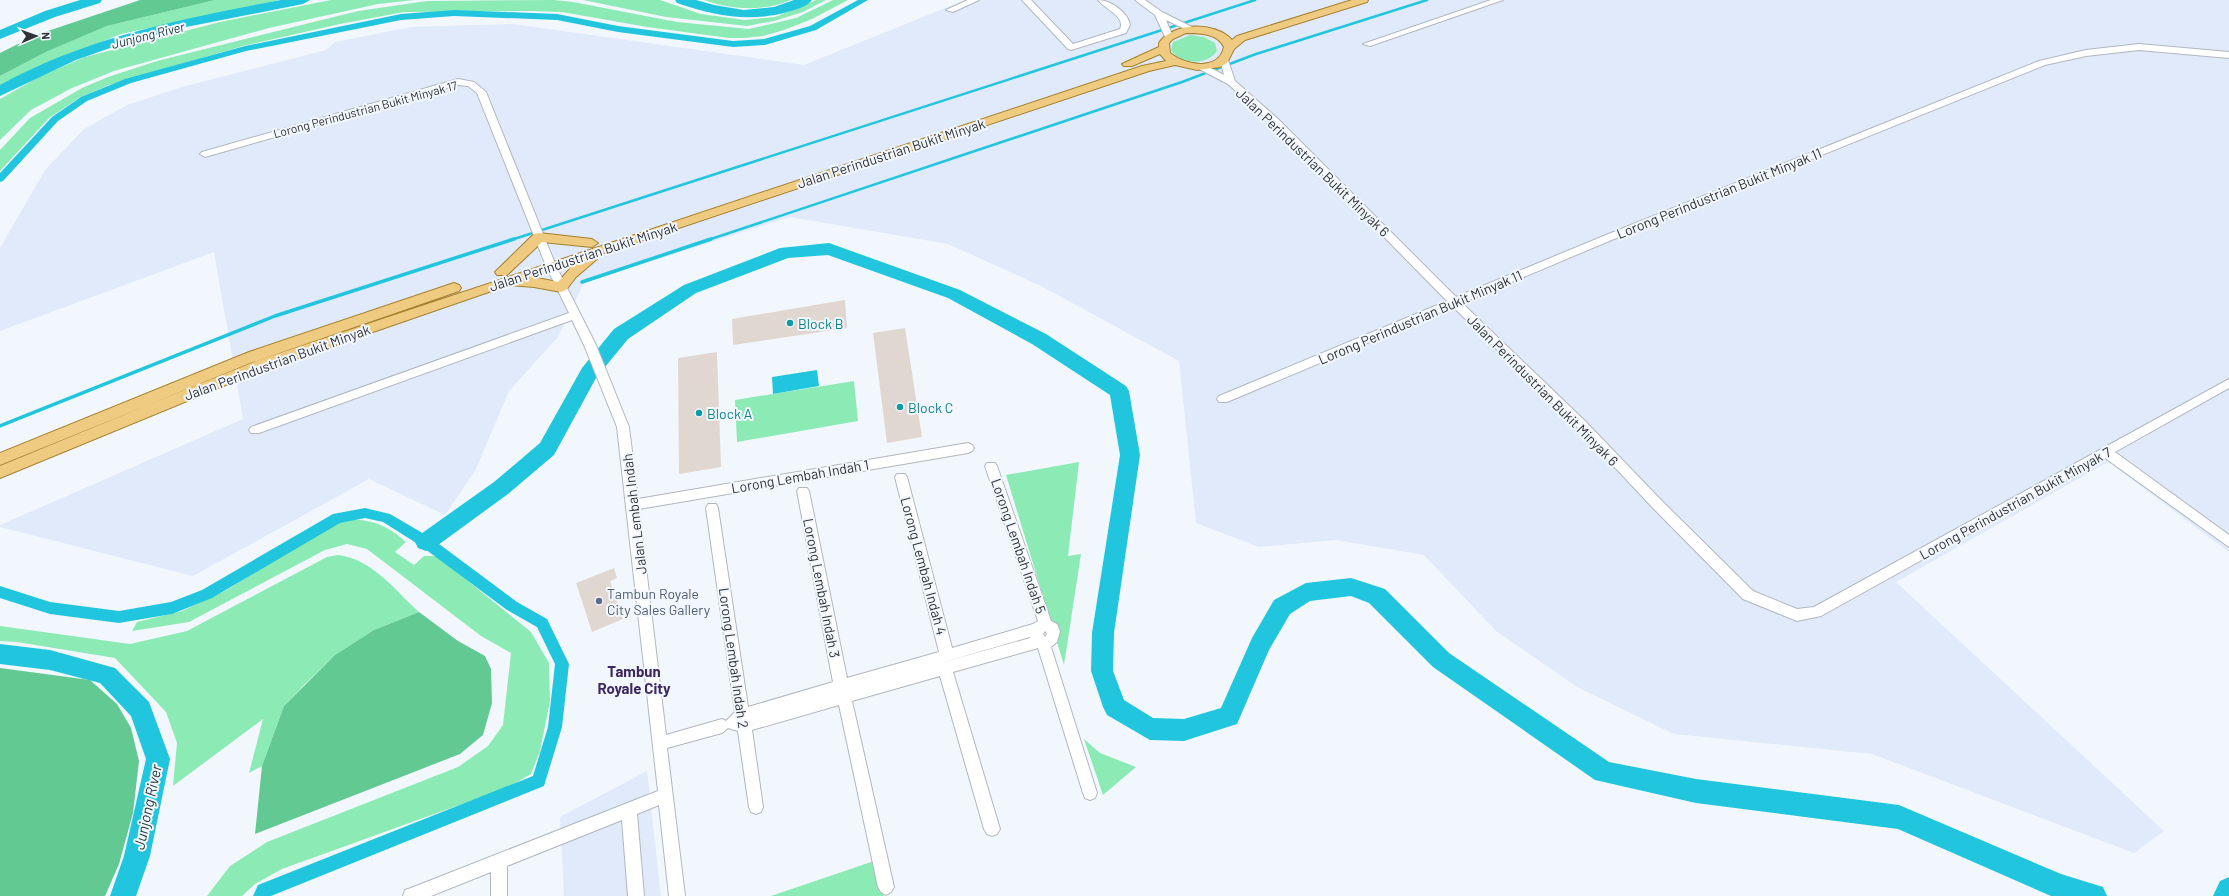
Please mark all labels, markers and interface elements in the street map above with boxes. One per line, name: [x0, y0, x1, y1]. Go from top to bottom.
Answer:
north arrow: [16, 16, 56, 56]
water label: Junjong River: [110, 18, 187, 52]
text: N: [40, 32, 53, 40]
street label: Lorong Perindustrian Bukit Minyak 17: [272, 78, 459, 140]
street label: Jalan Perindustrian Bukit Minyak 6: [1233, 84, 1393, 240]
street label: Jalan Perindustrian Bukit Minyak: [795, 115, 987, 191]
street label: Lorong Perindustrian Bukit Minyak 11: [1614, 144, 1824, 242]
street label: Jalan Perindustrian Bukit Minyak: [487, 218, 679, 294]
street label: Lorong Perindustrian Bukit Minyak 11: [1316, 266, 1524, 368]
street label: Jalan Perindustrian Bukit Minyak 6: [1464, 311, 1622, 469]
place label: Block B: [798, 315, 844, 332]
marker: Block B: [785, 318, 795, 328]
street label: Jalan Perindustrian Bukit Minyak: [182, 320, 372, 404]
place label: Block C: [908, 399, 953, 416]
marker: Block C: [895, 402, 905, 412]
place label: Block A: [707, 405, 753, 422]
marker: Block A: [694, 408, 704, 418]
street label: Lorong Perindustrian Bukit Minyak 7: [1916, 443, 2114, 563]
street label: Jalan Lembah Indah: [618, 453, 650, 575]
street label: Lorong Lembah Indah 1: [730, 456, 870, 496]
street label: Lorong Lembah Indah 5: [988, 476, 1050, 616]
street label: Lorong Lembah Indah 4: [897, 495, 951, 637]
street label: Lorong Lembah Indah 3: [800, 517, 844, 659]
place label: Tambun Royale City Sales Gallery: [607, 585, 711, 618]
street label: Lorong Lembah Indah 2: [716, 587, 752, 729]
marker: Tambun Royale City Sales Gallery: [594, 596, 604, 606]
district label: Tambun Royale City: [597, 662, 671, 697]
water label: Junjong River: [129, 762, 165, 851]

